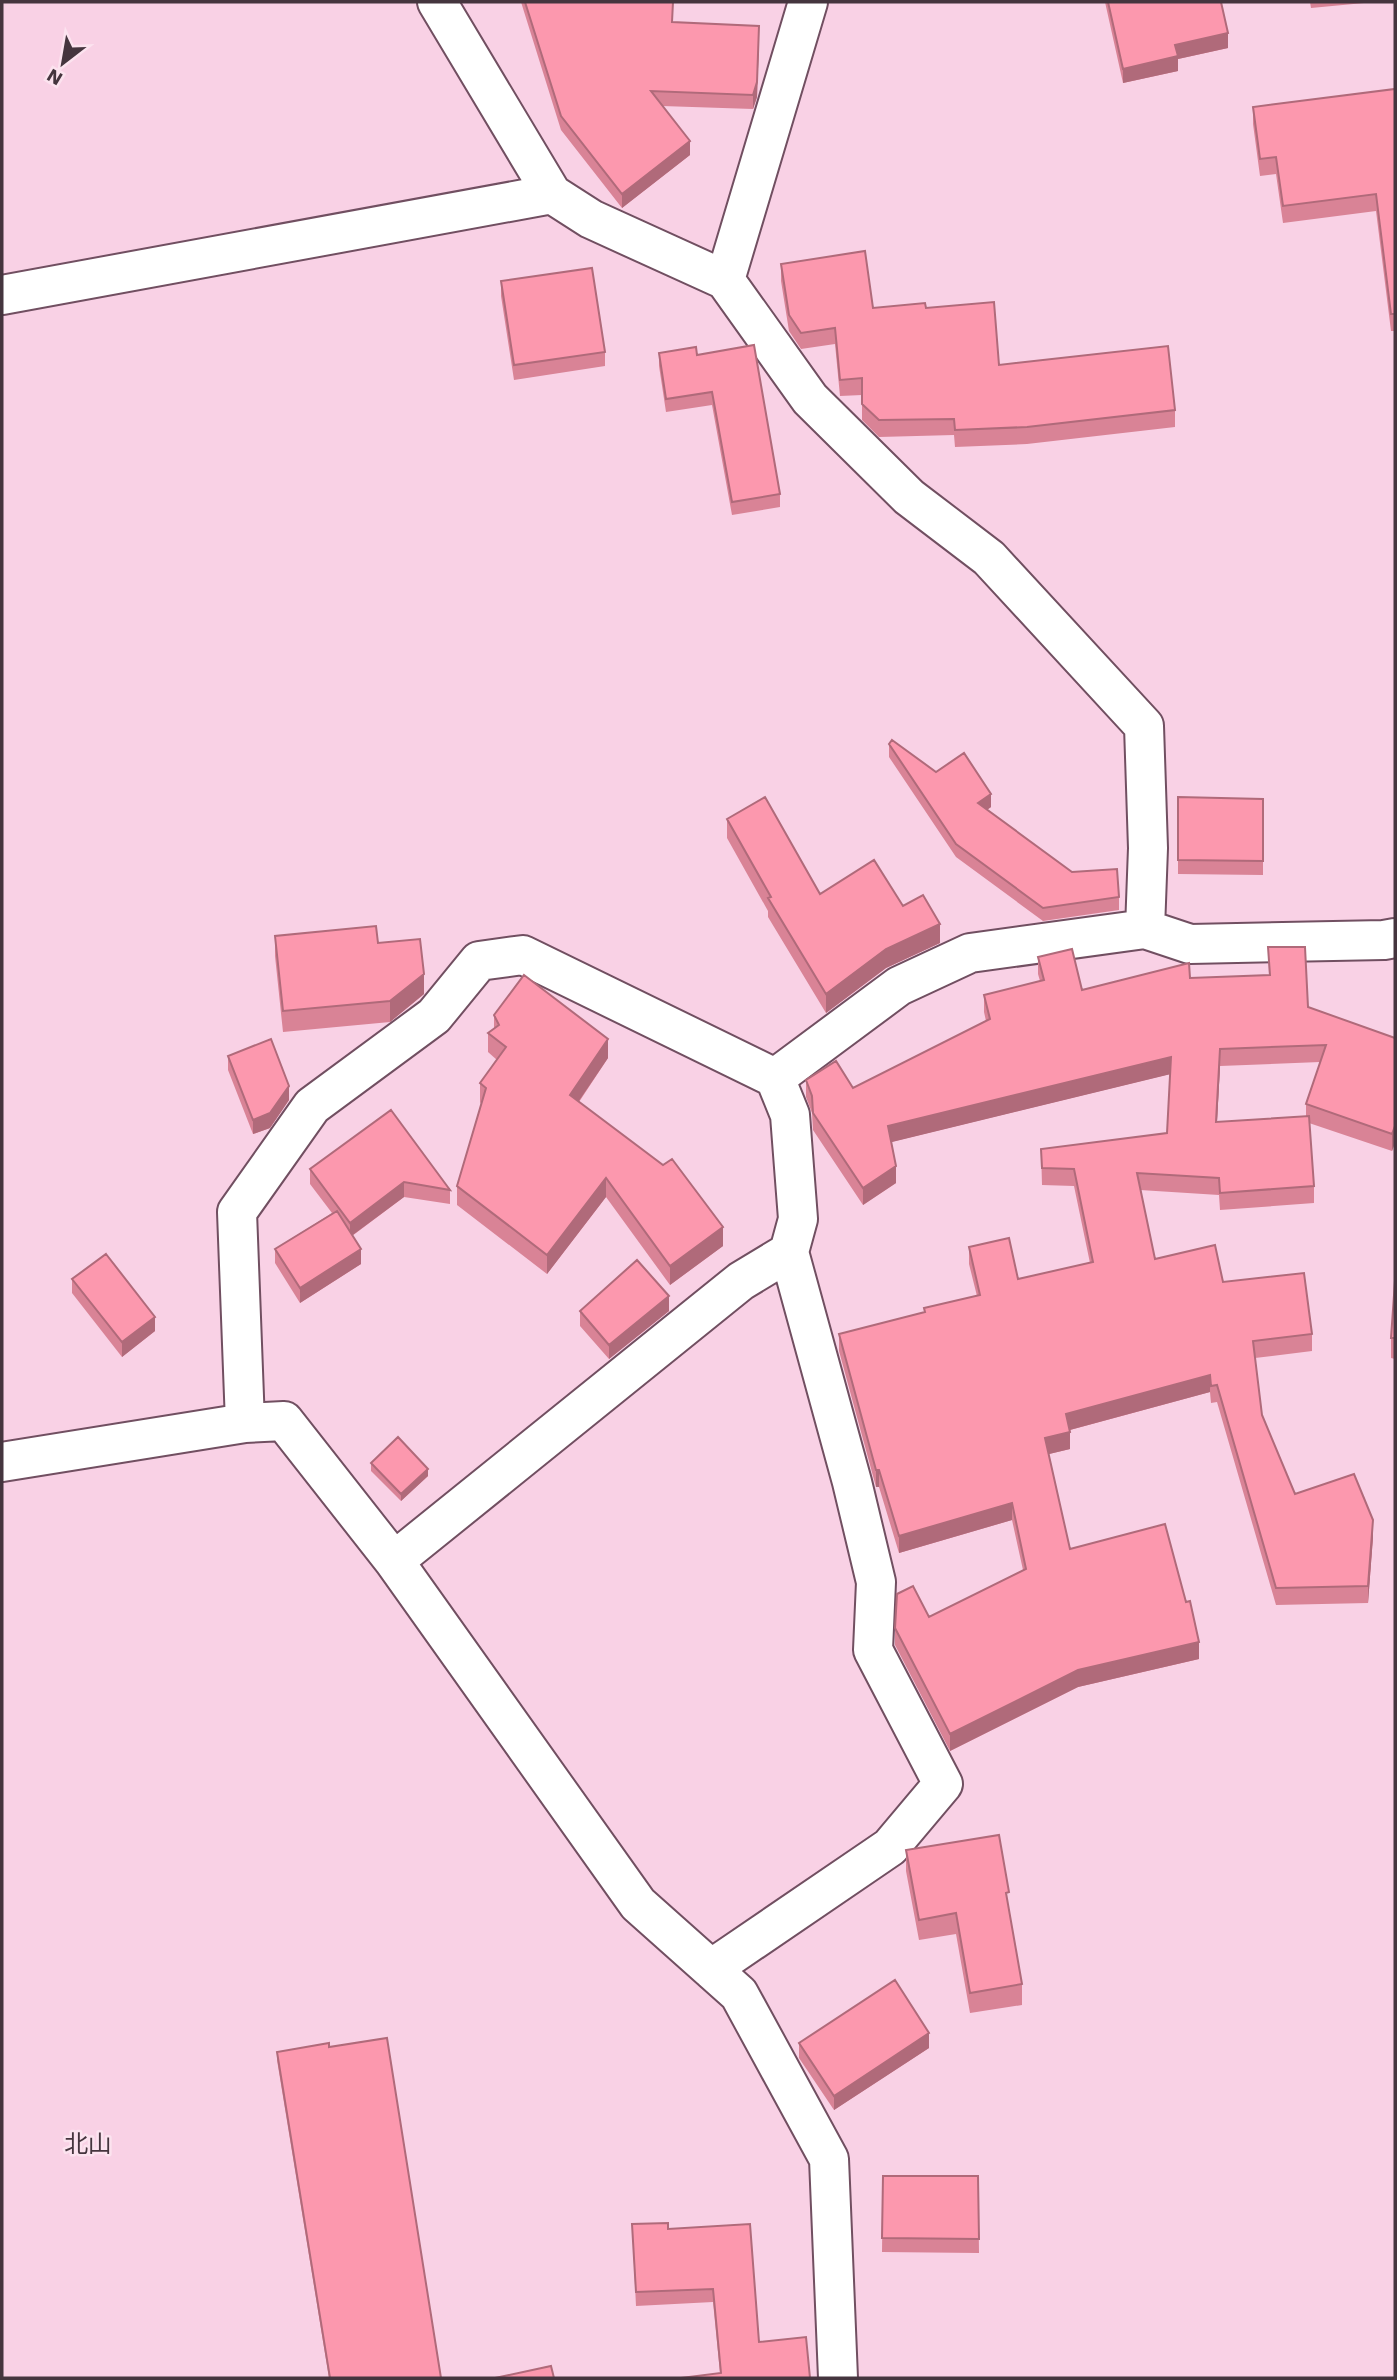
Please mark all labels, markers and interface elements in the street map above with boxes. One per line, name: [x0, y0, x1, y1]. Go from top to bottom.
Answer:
north arrow: [28, 28, 98, 98]
text: N: [43, 64, 66, 91]
district label: 北山: [64, 2130, 112, 2158]

